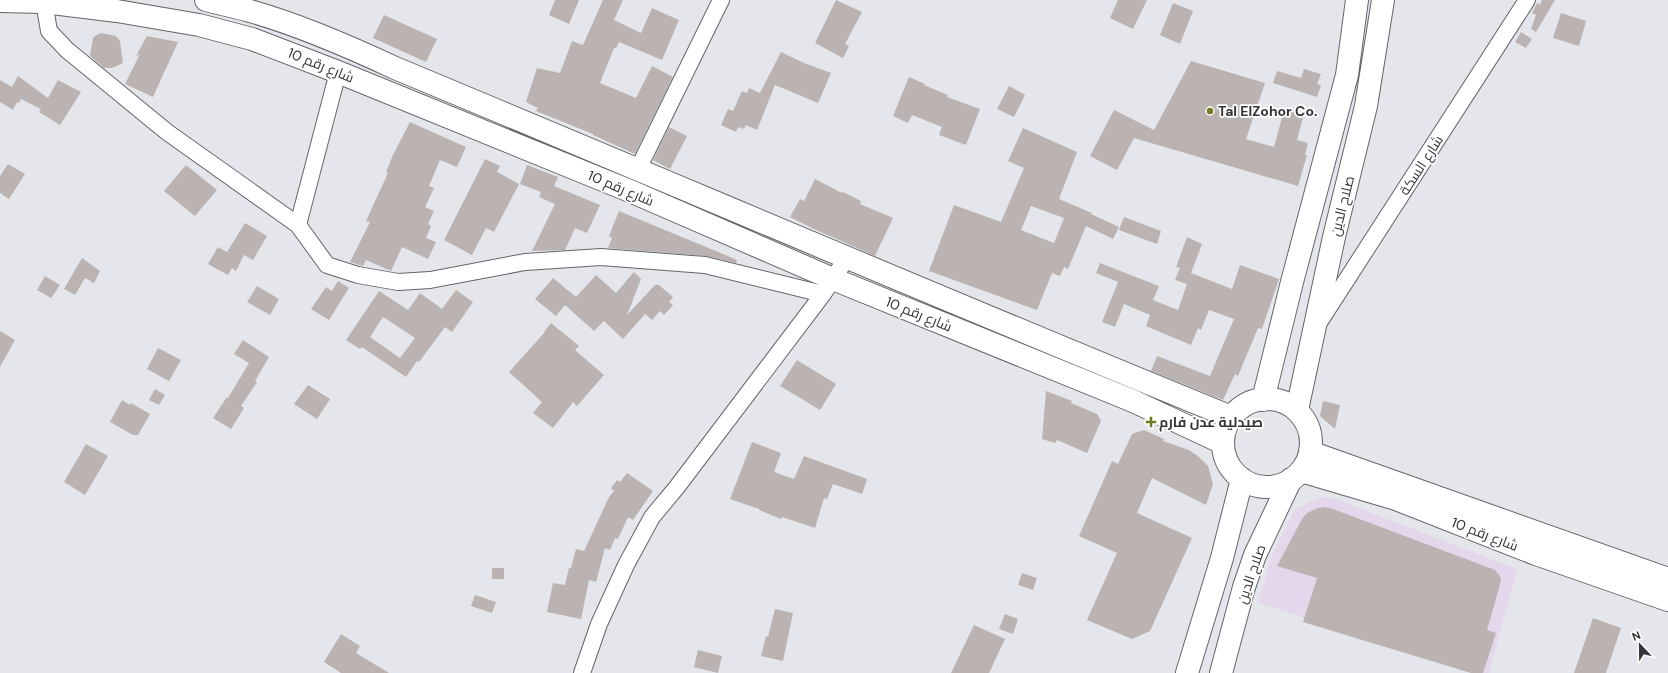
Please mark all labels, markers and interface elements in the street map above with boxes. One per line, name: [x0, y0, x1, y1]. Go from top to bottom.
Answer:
street label: شارع رقم 10: [285, 44, 357, 87]
place label: Tal ElZohor Co.: [1218, 102, 1318, 120]
marker: Tal ElZohor Co.: [1205, 106, 1215, 116]
street label: شارع السكة: [1395, 132, 1447, 198]
street label: شارع رقم 10: [585, 166, 657, 211]
street label: صلاح الدين: [1326, 174, 1358, 238]
street label: شارع رقم 10: [883, 293, 955, 336]
place label: صيدلية عدن فارم: [1159, 413, 1263, 432]
marker: صيدلية عدن فارم: [1146, 417, 1156, 427]
street label: شارع رقم 10: [1449, 513, 1521, 556]
street label: صلاح الدين: [1233, 542, 1269, 606]
north arrow: [1620, 625, 1660, 665]
text: N: [1630, 628, 1643, 644]

